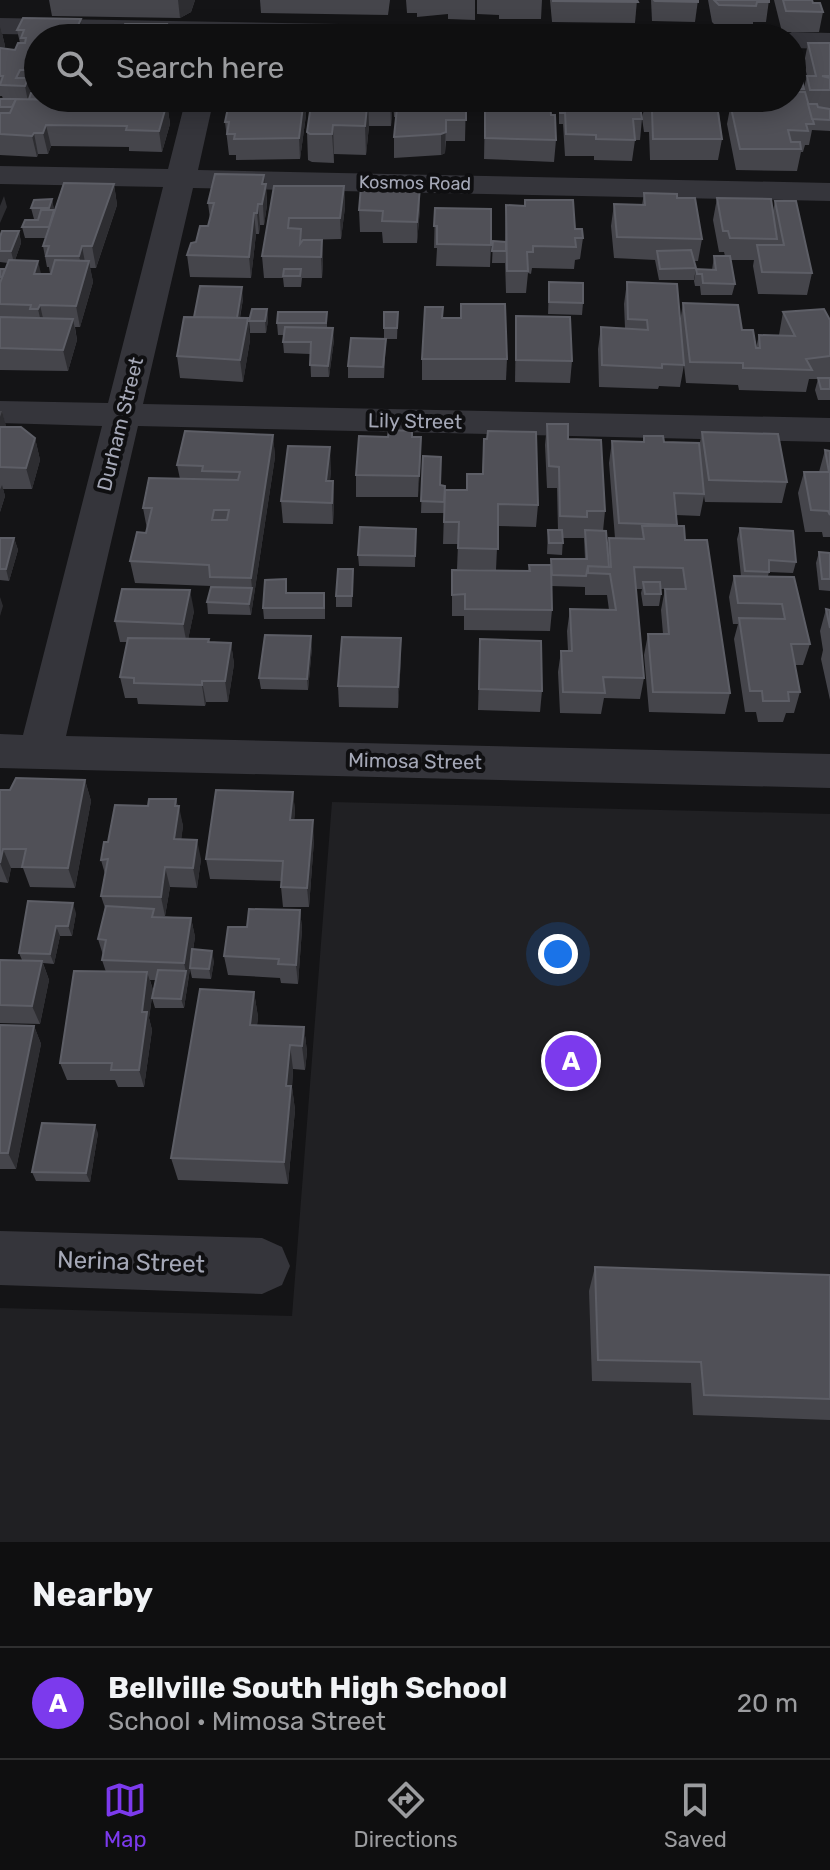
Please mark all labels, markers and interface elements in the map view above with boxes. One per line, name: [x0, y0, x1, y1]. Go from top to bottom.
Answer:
search box: [24, 24, 806, 112]
icon: search: [52, 46, 96, 90]
text: Search here: [116, 50, 284, 86]
street label: Kosmos Road: [359, 171, 471, 195]
street label: Durham Street: [92, 354, 148, 493]
street label: Lily Street: [368, 408, 462, 434]
street label: Mimosa Street: [348, 748, 482, 774]
your location: [538, 934, 578, 974]
pin: A: [545, 1031, 597, 1091]
street label: Nerina Street: [57, 1245, 205, 1279]
text: Nearby: [32, 1574, 153, 1615]
text: Bellville South High School: [108, 1670, 507, 1706]
text: A: [49, 1688, 67, 1719]
text: 20 m: [737, 1688, 798, 1719]
text: School · Mimosa Street: [108, 1706, 386, 1737]
tab: Map: [103, 1778, 147, 1853]
tab: Directions: [353, 1778, 458, 1853]
tab: Saved: [664, 1778, 727, 1853]

